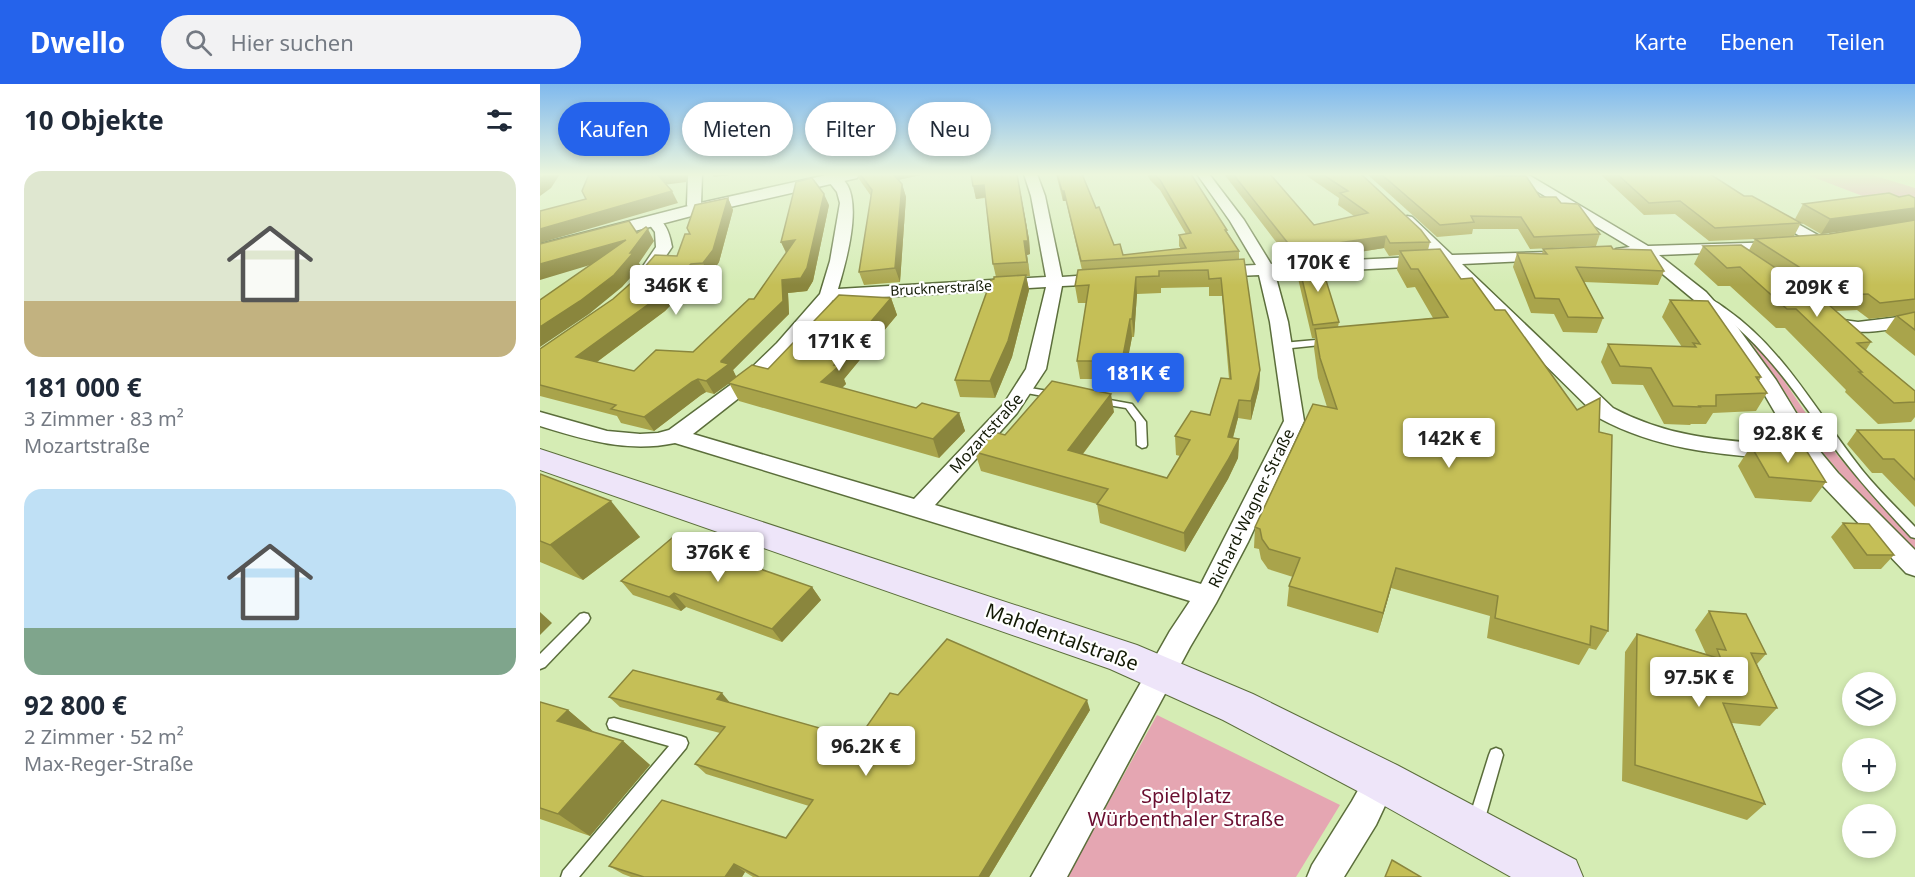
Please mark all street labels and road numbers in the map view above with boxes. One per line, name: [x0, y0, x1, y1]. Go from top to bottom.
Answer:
street label: Brucknerstraße: [890, 275, 992, 300]
street label: Mozartstraße: [944, 388, 1028, 478]
street label: Richard-Wagner-Straße: [1203, 425, 1299, 591]
street label: Mahdentalstraße: [982, 596, 1142, 677]

